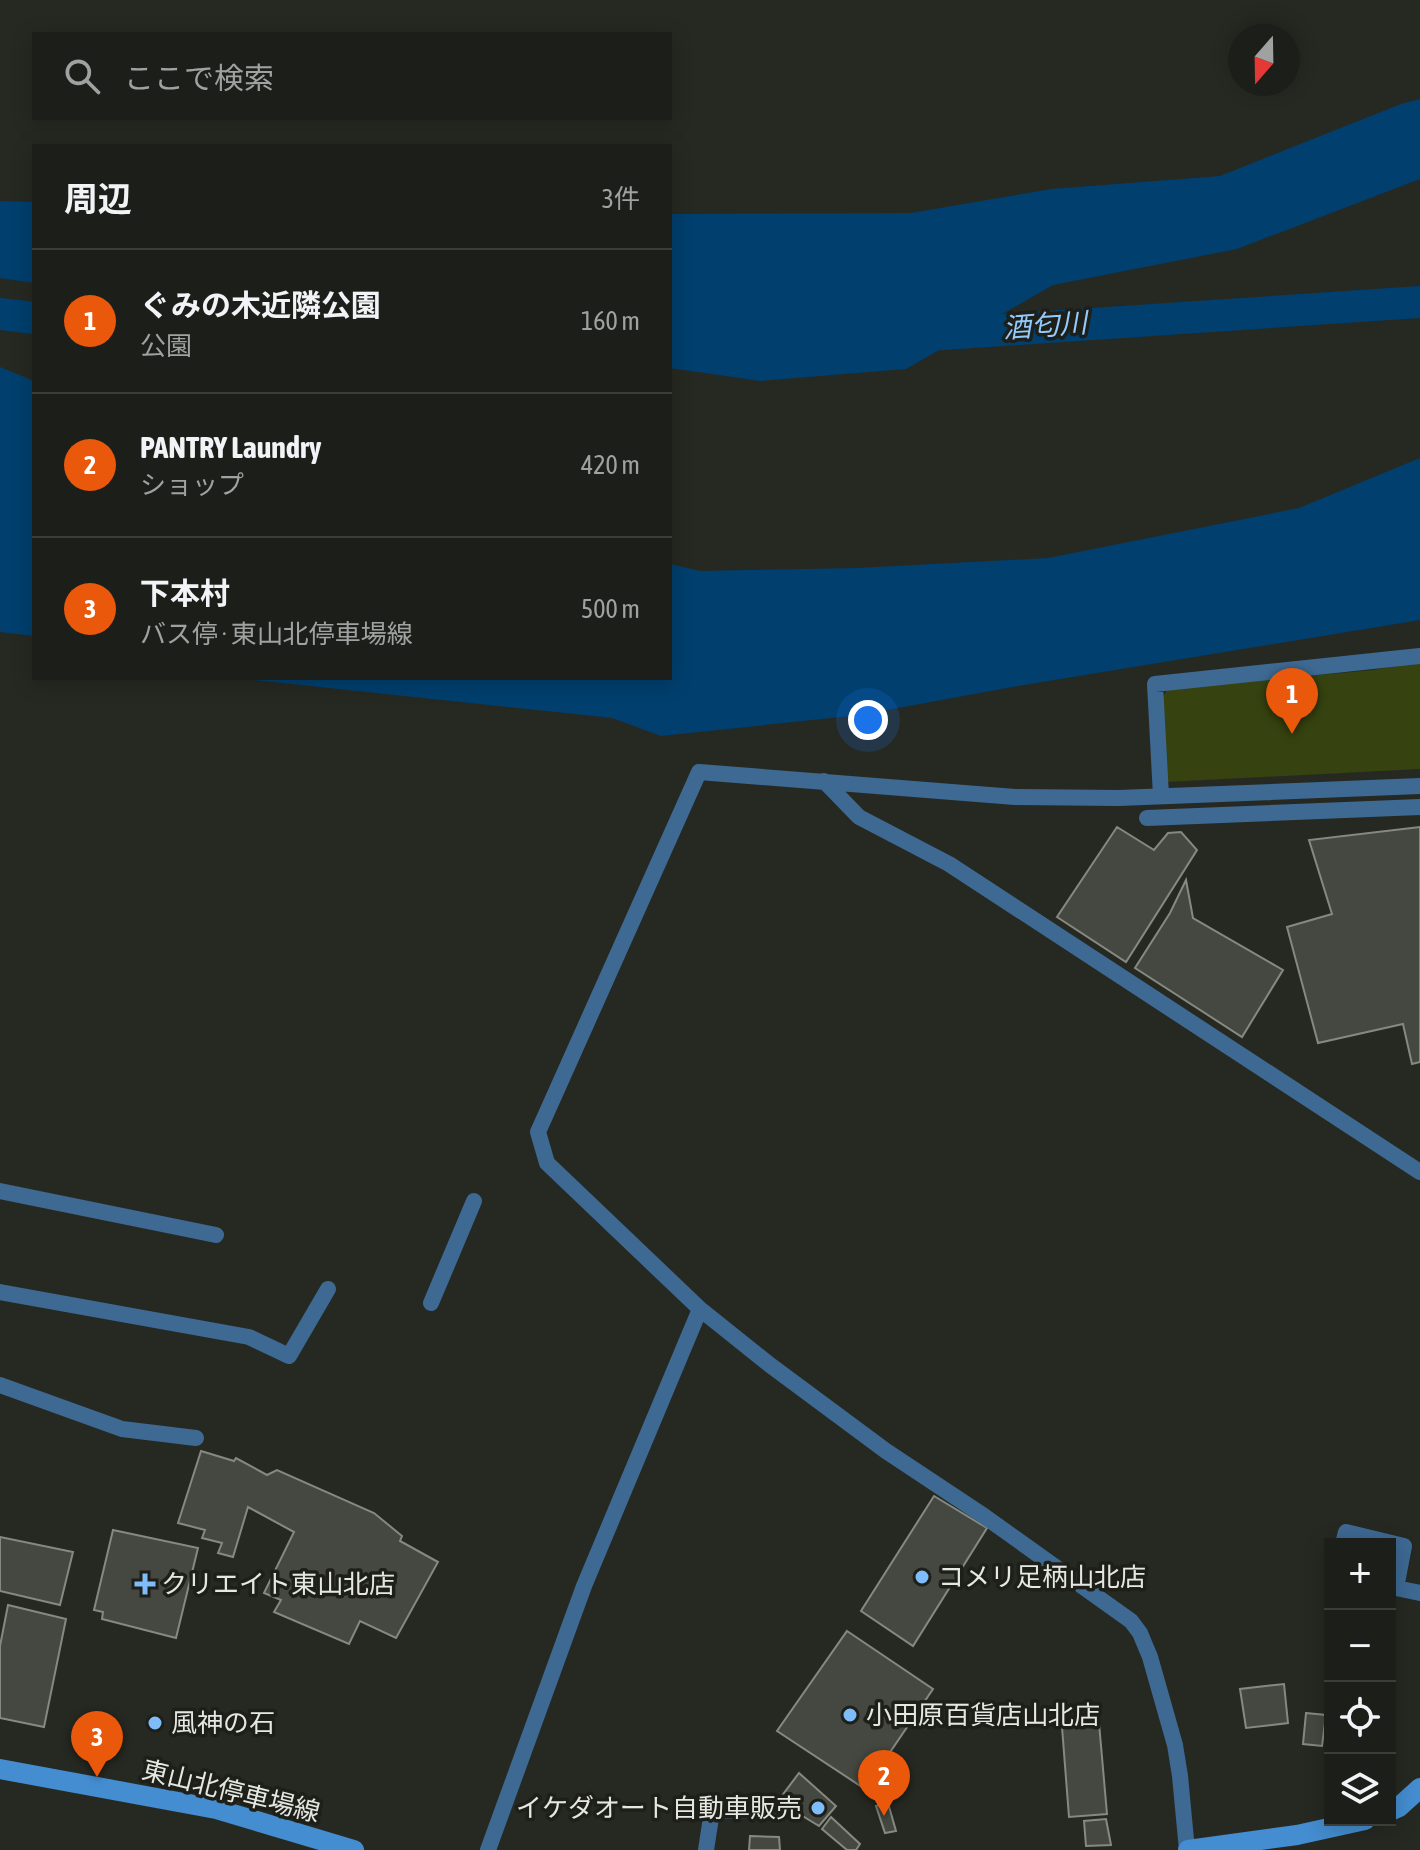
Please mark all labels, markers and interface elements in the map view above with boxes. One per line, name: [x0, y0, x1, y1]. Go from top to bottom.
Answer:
north arrow: [1228, 24, 1300, 96]
search box: [32, 32, 672, 120]
icon: search: [60, 54, 104, 98]
text: ここで検索: [124, 61, 274, 95]
text: 周辺: [64, 179, 132, 218]
text: 3件: [602, 184, 640, 214]
text: ぐみの木近隣公園: [140, 288, 381, 322]
text: 1: [84, 306, 96, 336]
text: 160 m: [581, 306, 640, 336]
water label: 酒匂川: [1002, 306, 1091, 344]
text: 公園: [140, 331, 192, 361]
text: PANTRY Laundry: [140, 430, 321, 464]
text: 2: [84, 450, 96, 480]
text: 420 m: [581, 450, 640, 480]
text: ショップ: [140, 470, 244, 500]
text: 下本村: [140, 576, 230, 610]
text: 3: [84, 594, 96, 624]
text: 500 m: [581, 594, 640, 624]
text: バス停 · 東山北停車場線: [140, 619, 413, 649]
pin: 1: [1266, 668, 1318, 734]
your location: [848, 700, 888, 740]
map controls: [1324, 1538, 1396, 1826]
button: +: [1324, 1538, 1396, 1610]
place label: コメリ足柄山北店: [938, 1562, 1146, 1592]
marker: コメリ足柄山北店: [913, 1568, 931, 1586]
place label: クリエイト東山北店: [161, 1569, 395, 1599]
marker: クリエイト東山北店: [136, 1575, 154, 1593]
button: −: [1324, 1610, 1396, 1682]
button: locate: [1324, 1682, 1396, 1754]
place label: 小田原百貨店山北店: [866, 1700, 1100, 1730]
marker: 小田原百貨店山北店: [841, 1706, 859, 1724]
place label: 風神の石: [171, 1708, 275, 1738]
pin: 3: [71, 1711, 123, 1777]
marker: 風神の石: [146, 1714, 164, 1732]
pin: 2: [858, 1750, 910, 1816]
street label: 東山北停車場線: [139, 1754, 323, 1828]
button: layers: [1324, 1754, 1396, 1826]
place label: イケダオート自動車販売: [516, 1793, 802, 1823]
marker: イケダオート自動車販売: [809, 1799, 827, 1817]

